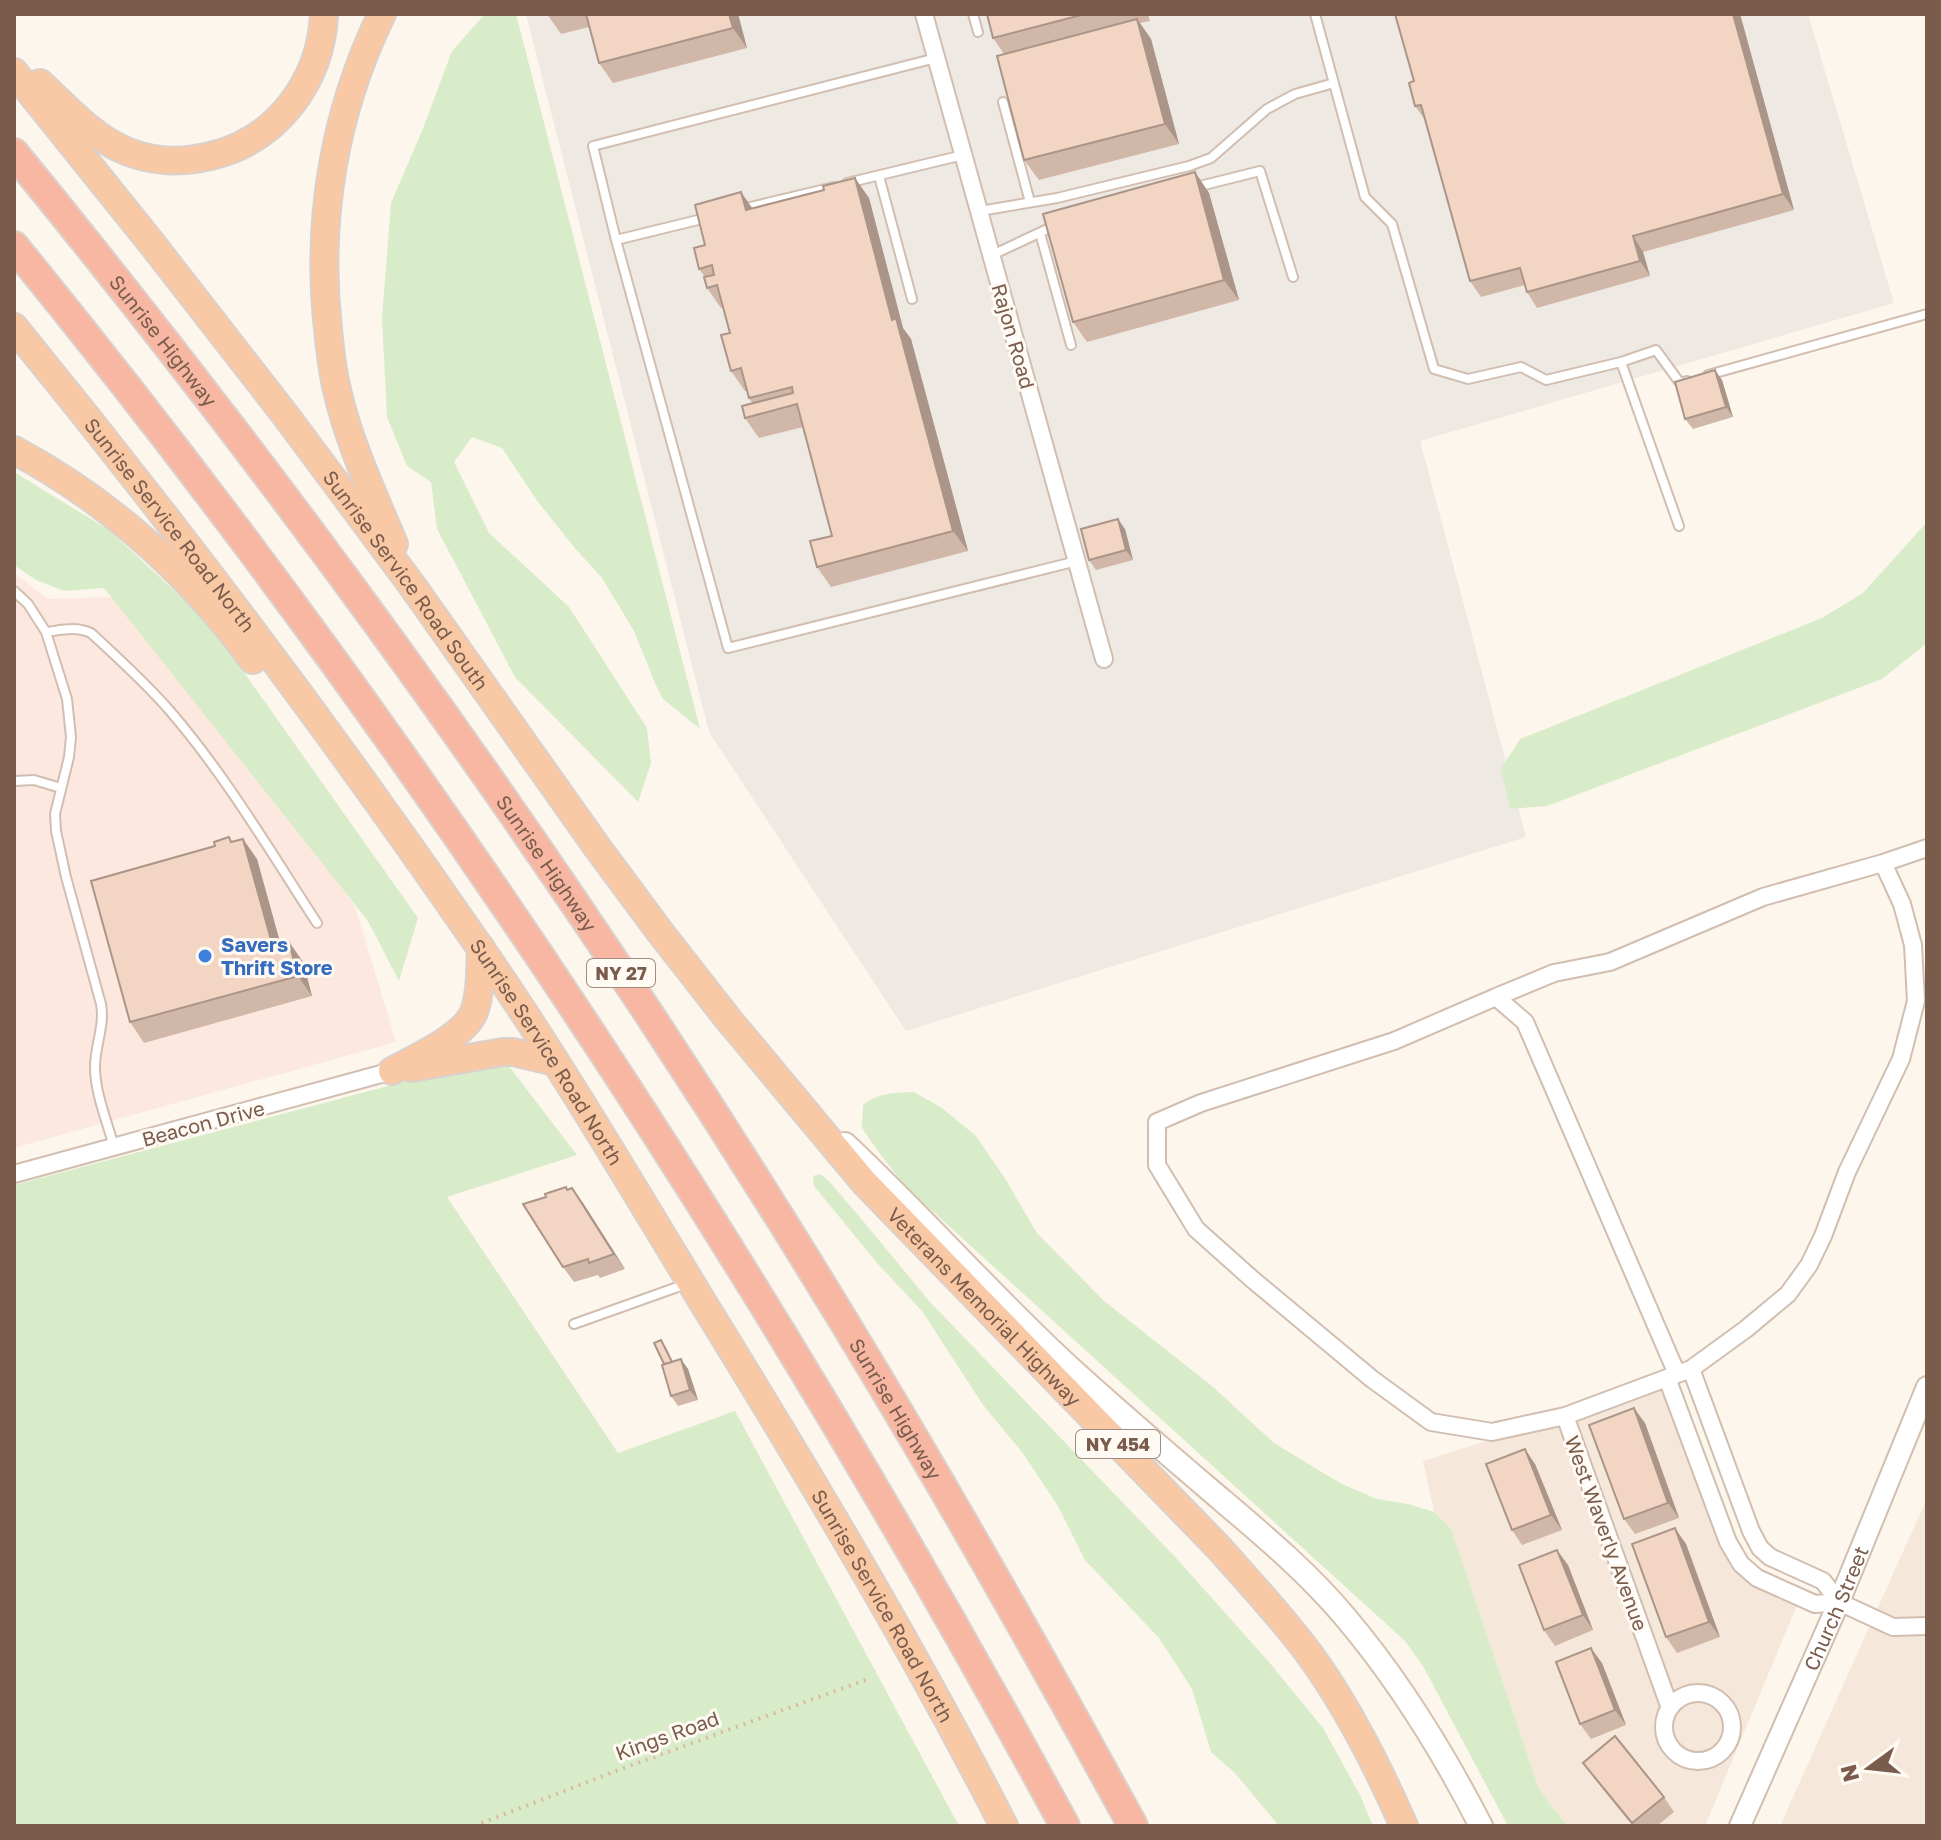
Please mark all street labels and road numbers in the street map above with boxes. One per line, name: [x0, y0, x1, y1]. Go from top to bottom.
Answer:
street label: Sunrise Highway: [105, 270, 223, 411]
street label: Rajon Road: [988, 281, 1040, 391]
street label: Sunrise Service Road North: [80, 413, 261, 637]
street label: Sunrise Service Road South: [318, 465, 494, 695]
street label: Sunrise Highway: [492, 790, 602, 936]
street label: Sunrise Service Road North: [465, 934, 629, 1169]
road number: NY 27: [587, 959, 655, 987]
street label: Beacon Drive: [139, 1095, 267, 1151]
street label: Veterans Memorial Highway: [883, 1202, 1087, 1411]
street label: Sunrise Highway: [845, 1334, 947, 1484]
road number: NY 454: [1076, 1430, 1160, 1458]
street label: West Waverly Avenue: [1561, 1432, 1653, 1634]
street label: Sunrise Service Road North: [807, 1485, 959, 1726]
street label: Church Street: [1798, 1542, 1873, 1674]
street label: Kings Road: [612, 1705, 722, 1765]

